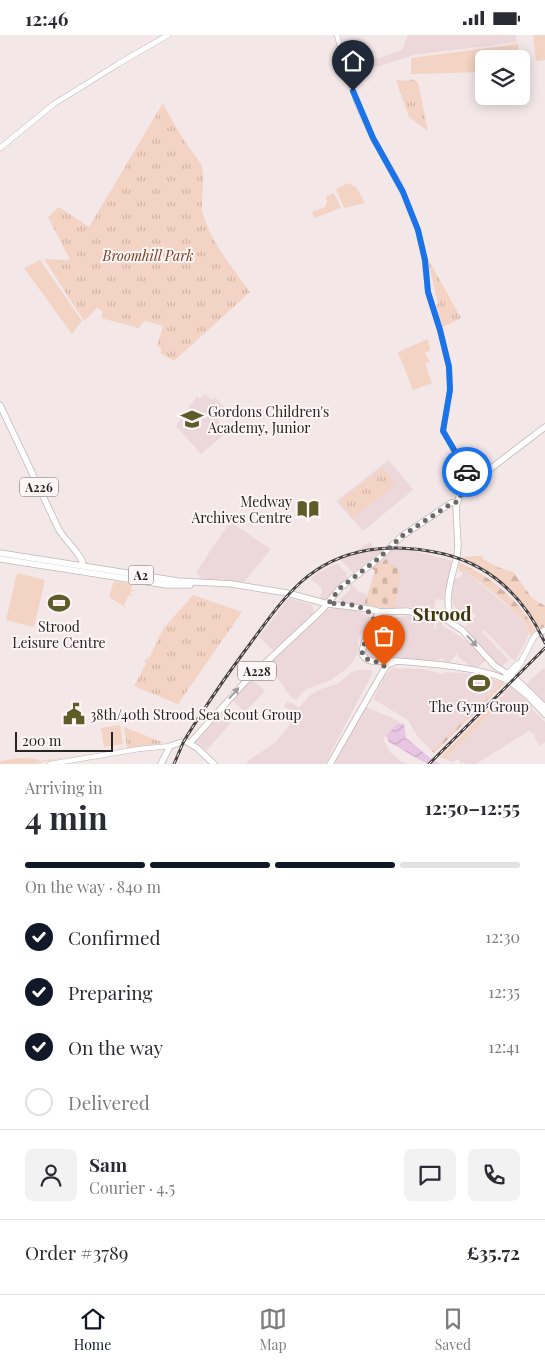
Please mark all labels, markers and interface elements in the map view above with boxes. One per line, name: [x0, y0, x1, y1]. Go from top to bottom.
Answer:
text: 12:46: [25, 5, 68, 31]
pin: [332, 40, 374, 91]
icon: home: [339, 47, 367, 75]
map controls: [475, 50, 530, 105]
button: layers: [475, 50, 530, 105]
park label: Broomhill Park: [102, 246, 193, 265]
place label: Gordons Children's Academy, Junior: [207, 402, 329, 437]
school or university icon: Gordons Children's Academy, Junior: [179, 406, 205, 432]
courier: [442, 447, 492, 497]
icon: car: [453, 458, 481, 486]
road number: A226: [20, 477, 58, 497]
place label: Medway Archives Centre: [190, 492, 292, 527]
library icon: Medway Archives Centre: [295, 496, 321, 522]
road number: A2: [128, 565, 154, 585]
sports icon: Strood Leisure Centre: [46, 590, 72, 616]
district label: Strood: [412, 600, 472, 626]
pin: [363, 615, 405, 666]
place label: Strood Leisure Centre: [12, 617, 106, 652]
icon: bag: [370, 622, 398, 650]
one-way arrow: [466, 635, 478, 647]
road number: A228: [238, 661, 276, 681]
sports icon: The Gym Group: [466, 670, 492, 696]
one-way arrow: [229, 687, 240, 700]
place label: The Gym Group: [429, 697, 529, 716]
public building icon: 38th/40th Strood Sea Scout Group: [61, 701, 87, 727]
place label: 38th/40th Strood Sea Scout Group: [90, 705, 301, 724]
scale bar: [15, 729, 112, 752]
text: 200 m: [22, 731, 61, 750]
text: Arriving in: [25, 777, 103, 798]
text: 12:50–12:55: [425, 794, 520, 820]
text: 4 min: [25, 795, 108, 838]
text: On the way · 840 m: [25, 876, 161, 897]
icon: check: [25, 923, 53, 951]
text: Confirmed: [68, 924, 161, 950]
text: 12:30: [485, 926, 520, 947]
icon: check: [25, 978, 53, 1006]
text: Preparing: [68, 979, 153, 1005]
text: 12:35: [488, 981, 520, 1002]
icon: check: [25, 1033, 53, 1061]
text: On the way: [68, 1034, 163, 1060]
text: 12:41: [488, 1036, 520, 1057]
text: Delivered: [68, 1089, 150, 1115]
button: person: [25, 1149, 77, 1201]
button: chat: [404, 1149, 456, 1201]
button: phone: [468, 1149, 520, 1201]
text: Sam: [89, 1151, 127, 1177]
text: Courier · 4.5: [89, 1177, 175, 1198]
text: Order #3789: [25, 1239, 129, 1265]
text: £35.72: [466, 1239, 520, 1265]
tab: Home: [74, 1305, 111, 1354]
tab: Map: [259, 1305, 287, 1354]
tab: Saved: [435, 1305, 471, 1354]

